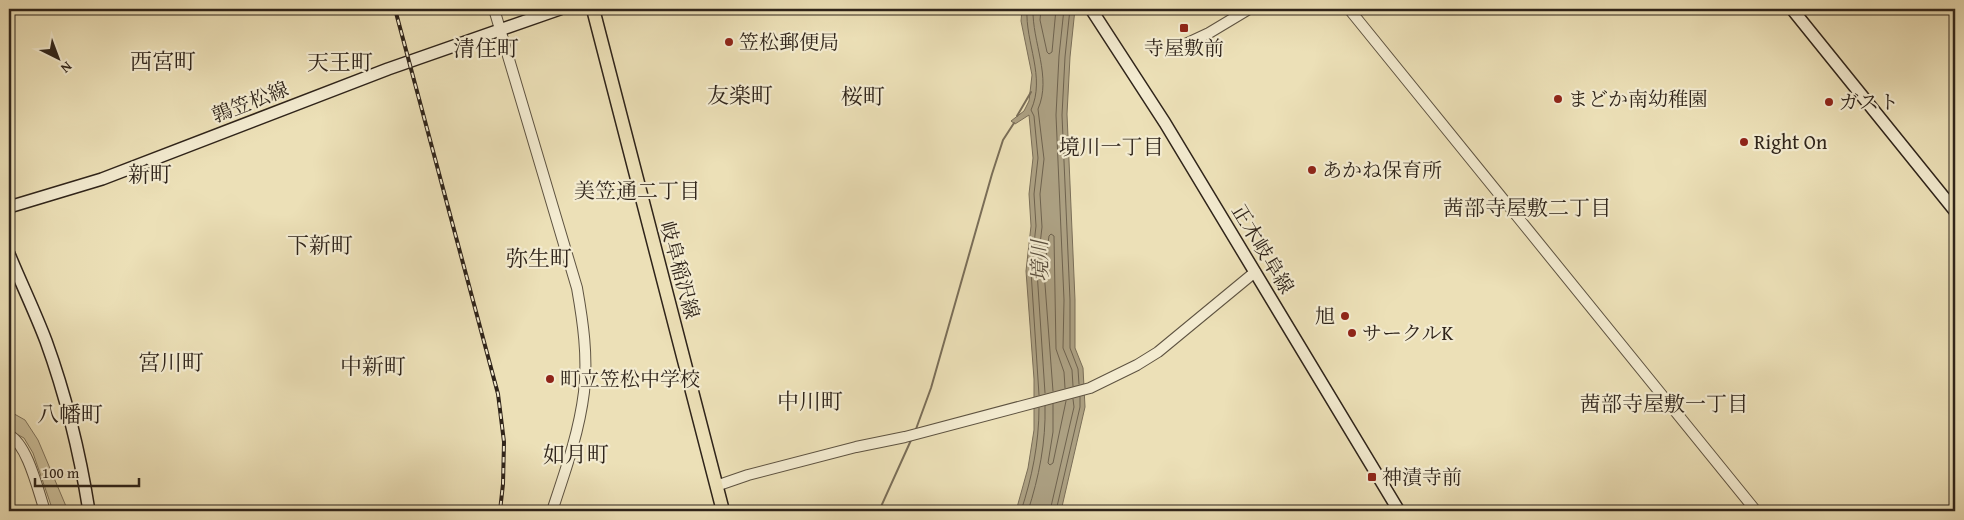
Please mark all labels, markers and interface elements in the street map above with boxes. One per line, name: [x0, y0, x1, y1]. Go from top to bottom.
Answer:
marker: 寺屋敷前: [1178, 22, 1190, 34]
place label: 笠松郵便局: [739, 27, 839, 56]
north arrow: [32, 32, 82, 82]
district label: 清住町: [453, 32, 519, 64]
place label: 寺屋敷前: [1144, 33, 1224, 62]
marker: 笠松郵便局: [723, 36, 735, 48]
district label: 西宮町: [130, 45, 196, 77]
district label: 天王町: [307, 46, 373, 78]
text: N: [56, 57, 77, 79]
street label: 鶉笠松線: [207, 74, 292, 129]
district label: 友楽町: [707, 79, 773, 111]
district label: 桜町: [841, 80, 885, 112]
place label: まどか南幼稚園: [1568, 84, 1708, 113]
place label: ガスト: [1839, 87, 1899, 116]
marker: まどか南幼稚園: [1552, 93, 1564, 105]
marker: ガスト: [1823, 96, 1835, 108]
place label: Right On: [1754, 127, 1827, 156]
district label: 境川一丁目: [1059, 131, 1164, 162]
marker: Right On: [1738, 136, 1750, 148]
place label: あかね保育所: [1322, 155, 1442, 184]
district label: 新町: [128, 158, 172, 190]
marker: あかね保育所: [1306, 164, 1318, 176]
district label: 美笠通二丁目: [574, 175, 700, 206]
district label: 茜部寺屋敷二丁目: [1443, 192, 1611, 223]
street label: 正木岐阜線: [1225, 198, 1302, 299]
street label: 岐阜稲沢線: [654, 218, 707, 322]
district label: 下新町: [287, 229, 353, 261]
water label: 境川: [1024, 238, 1055, 282]
district label: 弥生町: [506, 242, 572, 274]
place label: 旭: [1315, 301, 1335, 330]
marker: 旭: [1339, 310, 1351, 322]
place label: サークルK: [1362, 318, 1453, 347]
marker: サークルK: [1346, 327, 1358, 339]
district label: 宮川町: [138, 346, 204, 378]
district label: 中新町: [340, 350, 406, 382]
place label: 町立笠松中学校: [560, 364, 700, 393]
marker: 町立笠松中学校: [544, 373, 556, 385]
district label: 中川町: [777, 385, 843, 417]
district label: 茜部寺屋敷一丁目: [1580, 388, 1748, 419]
district label: 八幡町: [37, 398, 103, 430]
district label: 如月町: [543, 438, 609, 470]
scale bar: [35, 455, 139, 487]
text: 100 m: [42, 462, 80, 483]
place label: 神漬寺前: [1382, 462, 1462, 491]
marker: 神漬寺前: [1366, 471, 1378, 483]

